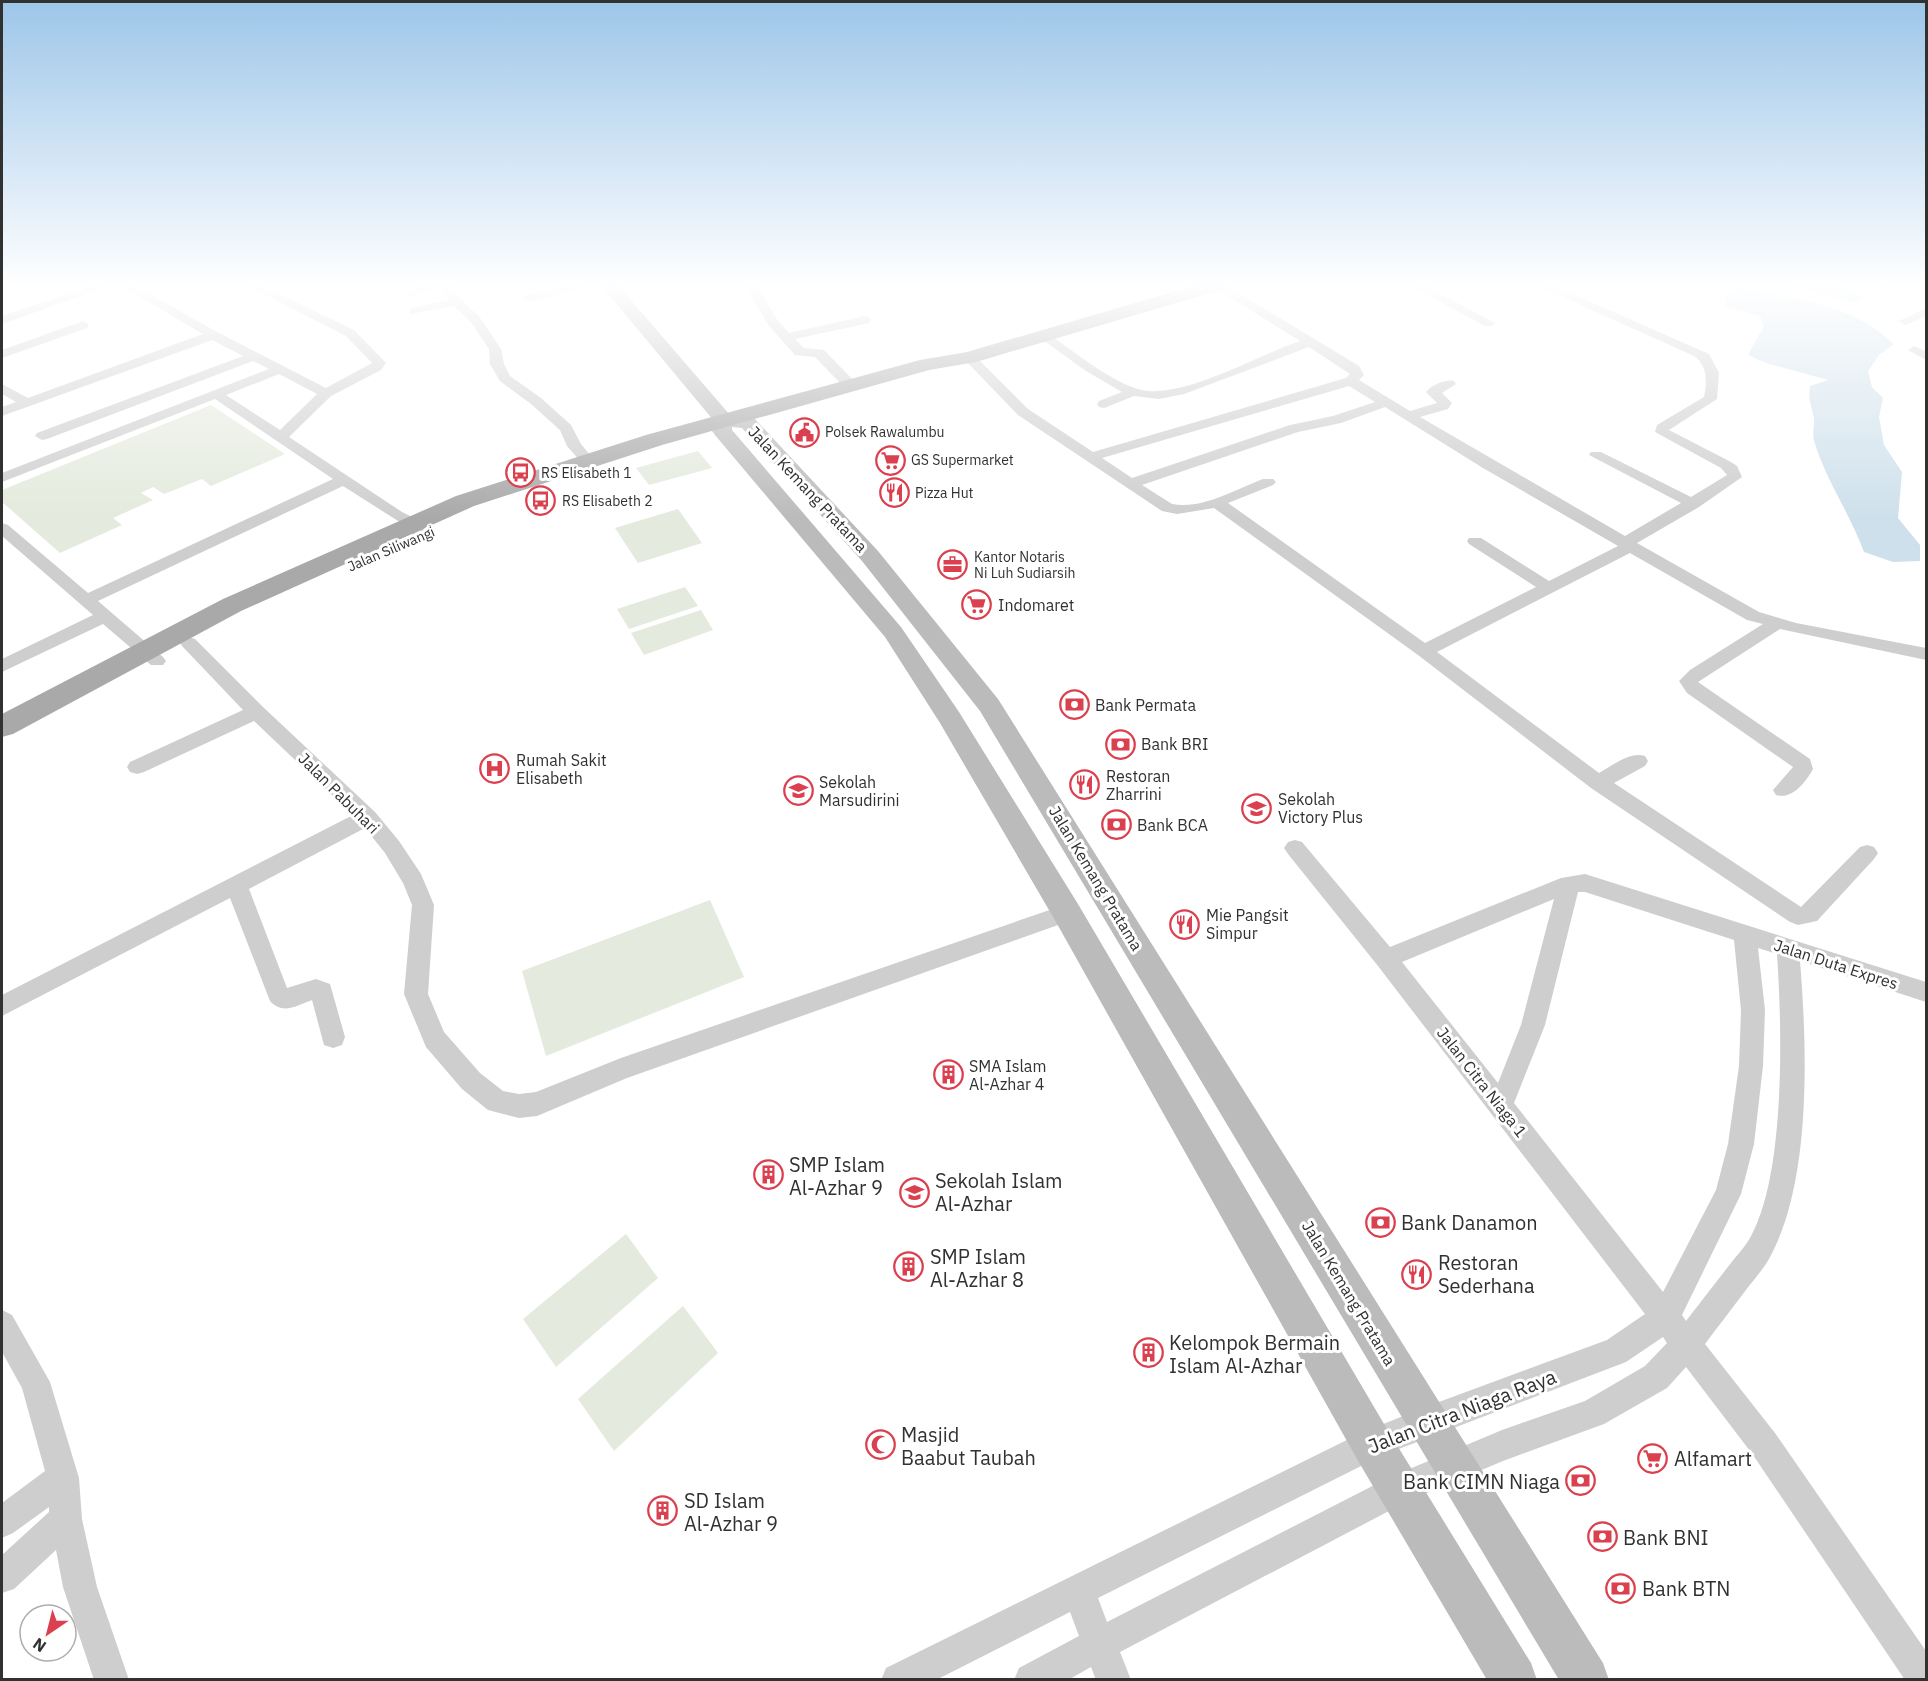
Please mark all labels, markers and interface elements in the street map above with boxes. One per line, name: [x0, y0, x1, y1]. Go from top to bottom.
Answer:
public building icon: Polsek Rawalumbu: [788, 416, 820, 448]
street label: Jalan Kemang Pratama: [744, 422, 872, 557]
place label: Polsek Rawalumbu: [825, 423, 944, 441]
supermarket icon: GS Supermarket: [874, 444, 906, 476]
place label: GS Supermarket: [911, 451, 1014, 469]
bus stop icon: RS Elisabeth 1: [504, 457, 536, 489]
place label: RS Elisabeth 1: [541, 464, 632, 482]
restaurant icon: Pizza Hut: [878, 477, 910, 509]
place label: Pizza Hut: [915, 484, 974, 502]
bus stop icon: RS Elisabeth 2: [525, 485, 557, 517]
place label: RS Elisabeth 2: [562, 492, 653, 510]
street label: Jalan Siliwangi: [345, 523, 437, 575]
place label: Kantor Notaris Ni Luh Sudiarsih: [974, 548, 1075, 582]
office icon: Kantor Notaris Ni Luh Sudiarsih: [937, 549, 969, 581]
supermarket icon: Indomaret: [961, 589, 993, 621]
place label: Indomaret: [998, 595, 1074, 615]
bank icon: Bank Permata: [1058, 689, 1090, 721]
place label: Bank Permata: [1095, 695, 1196, 715]
bank icon: Bank BRI: [1104, 728, 1136, 760]
place label: Bank BRI: [1141, 734, 1208, 754]
street label: Jalan Pabuhari: [294, 748, 384, 838]
place label: Rumah Sakit Elisabeth: [516, 750, 607, 788]
hospital icon: Rumah Sakit Elisabeth: [479, 753, 511, 785]
place label: Restoran Zharrini: [1106, 766, 1170, 804]
restaurant icon: Restoran Zharrini: [1069, 769, 1101, 801]
place label: Sekolah Marsudirini: [819, 772, 900, 810]
school or university icon: Sekolah Marsudirini: [782, 775, 814, 807]
place label: Sekolah Victory Plus: [1278, 789, 1363, 827]
school or university icon: Sekolah Victory Plus: [1241, 792, 1273, 824]
street label: Jalan Kemang Pratama: [1045, 802, 1147, 954]
bank icon: Bank BCA: [1100, 809, 1132, 841]
place label: Bank BCA: [1137, 815, 1208, 835]
place label: Mie Pangsit Simpur: [1206, 905, 1289, 943]
restaurant icon: Mie Pangsit Simpur: [1169, 908, 1201, 940]
street label: Jalan Duta Expres: [1771, 935, 1901, 993]
street label: Jalan Citra Niaga 1: [1433, 1023, 1531, 1141]
place label: SMA Islam Al-Azhar 4: [969, 1056, 1046, 1094]
building icon: SMA Islam Al-Azhar 4: [932, 1059, 964, 1091]
place label: SMP Islam Al-Azhar 9: [789, 1151, 885, 1201]
building icon: SMP Islam Al-Azhar 9: [752, 1159, 784, 1191]
place label: Sekolah Islam Al-Azhar: [935, 1167, 1063, 1217]
school or university icon: Sekolah Islam Al-Azhar: [898, 1176, 930, 1208]
bank icon: Bank Danamon: [1364, 1206, 1396, 1238]
place label: Bank Danamon: [1401, 1209, 1538, 1236]
street label: Jalan Kemang Pratama: [1298, 1217, 1400, 1369]
place label: SMP Islam Al-Azhar 8: [930, 1243, 1026, 1293]
place label: Restoran Sederhana: [1438, 1249, 1535, 1299]
building icon: SMP Islam Al-Azhar 8: [893, 1251, 925, 1283]
restaurant icon: Restoran Sederhana: [1401, 1258, 1433, 1290]
place label: Kelompok Bermain Islam Al-Azhar: [1169, 1329, 1340, 1379]
building icon: Kelompok Bermain Islam Al-Azhar: [1132, 1337, 1164, 1369]
street label: Jalan Citra Niaga Raya: [1364, 1363, 1560, 1459]
place label: Masjid Baabut Taubah: [901, 1421, 1036, 1471]
mosque icon: Masjid Baabut Taubah: [864, 1429, 896, 1461]
supermarket icon: Alfamart: [1637, 1442, 1669, 1474]
place label: Alfamart: [1674, 1445, 1752, 1472]
bank icon: Bank CIMN Niaga: [1565, 1465, 1597, 1497]
place label: Bank CIMN Niaga: [1403, 1468, 1560, 1495]
place label: SD Islam Al-Azhar 9: [684, 1487, 778, 1537]
building icon: SD Islam Al-Azhar 9: [647, 1495, 679, 1527]
bank icon: Bank BNI: [1586, 1521, 1618, 1553]
place label: Bank BNI: [1623, 1524, 1709, 1551]
bank icon: Bank BTN: [1605, 1572, 1637, 1604]
place label: Bank BTN: [1642, 1575, 1731, 1602]
north arrow: [18, 1603, 78, 1663]
text: N: [29, 1634, 50, 1657]

